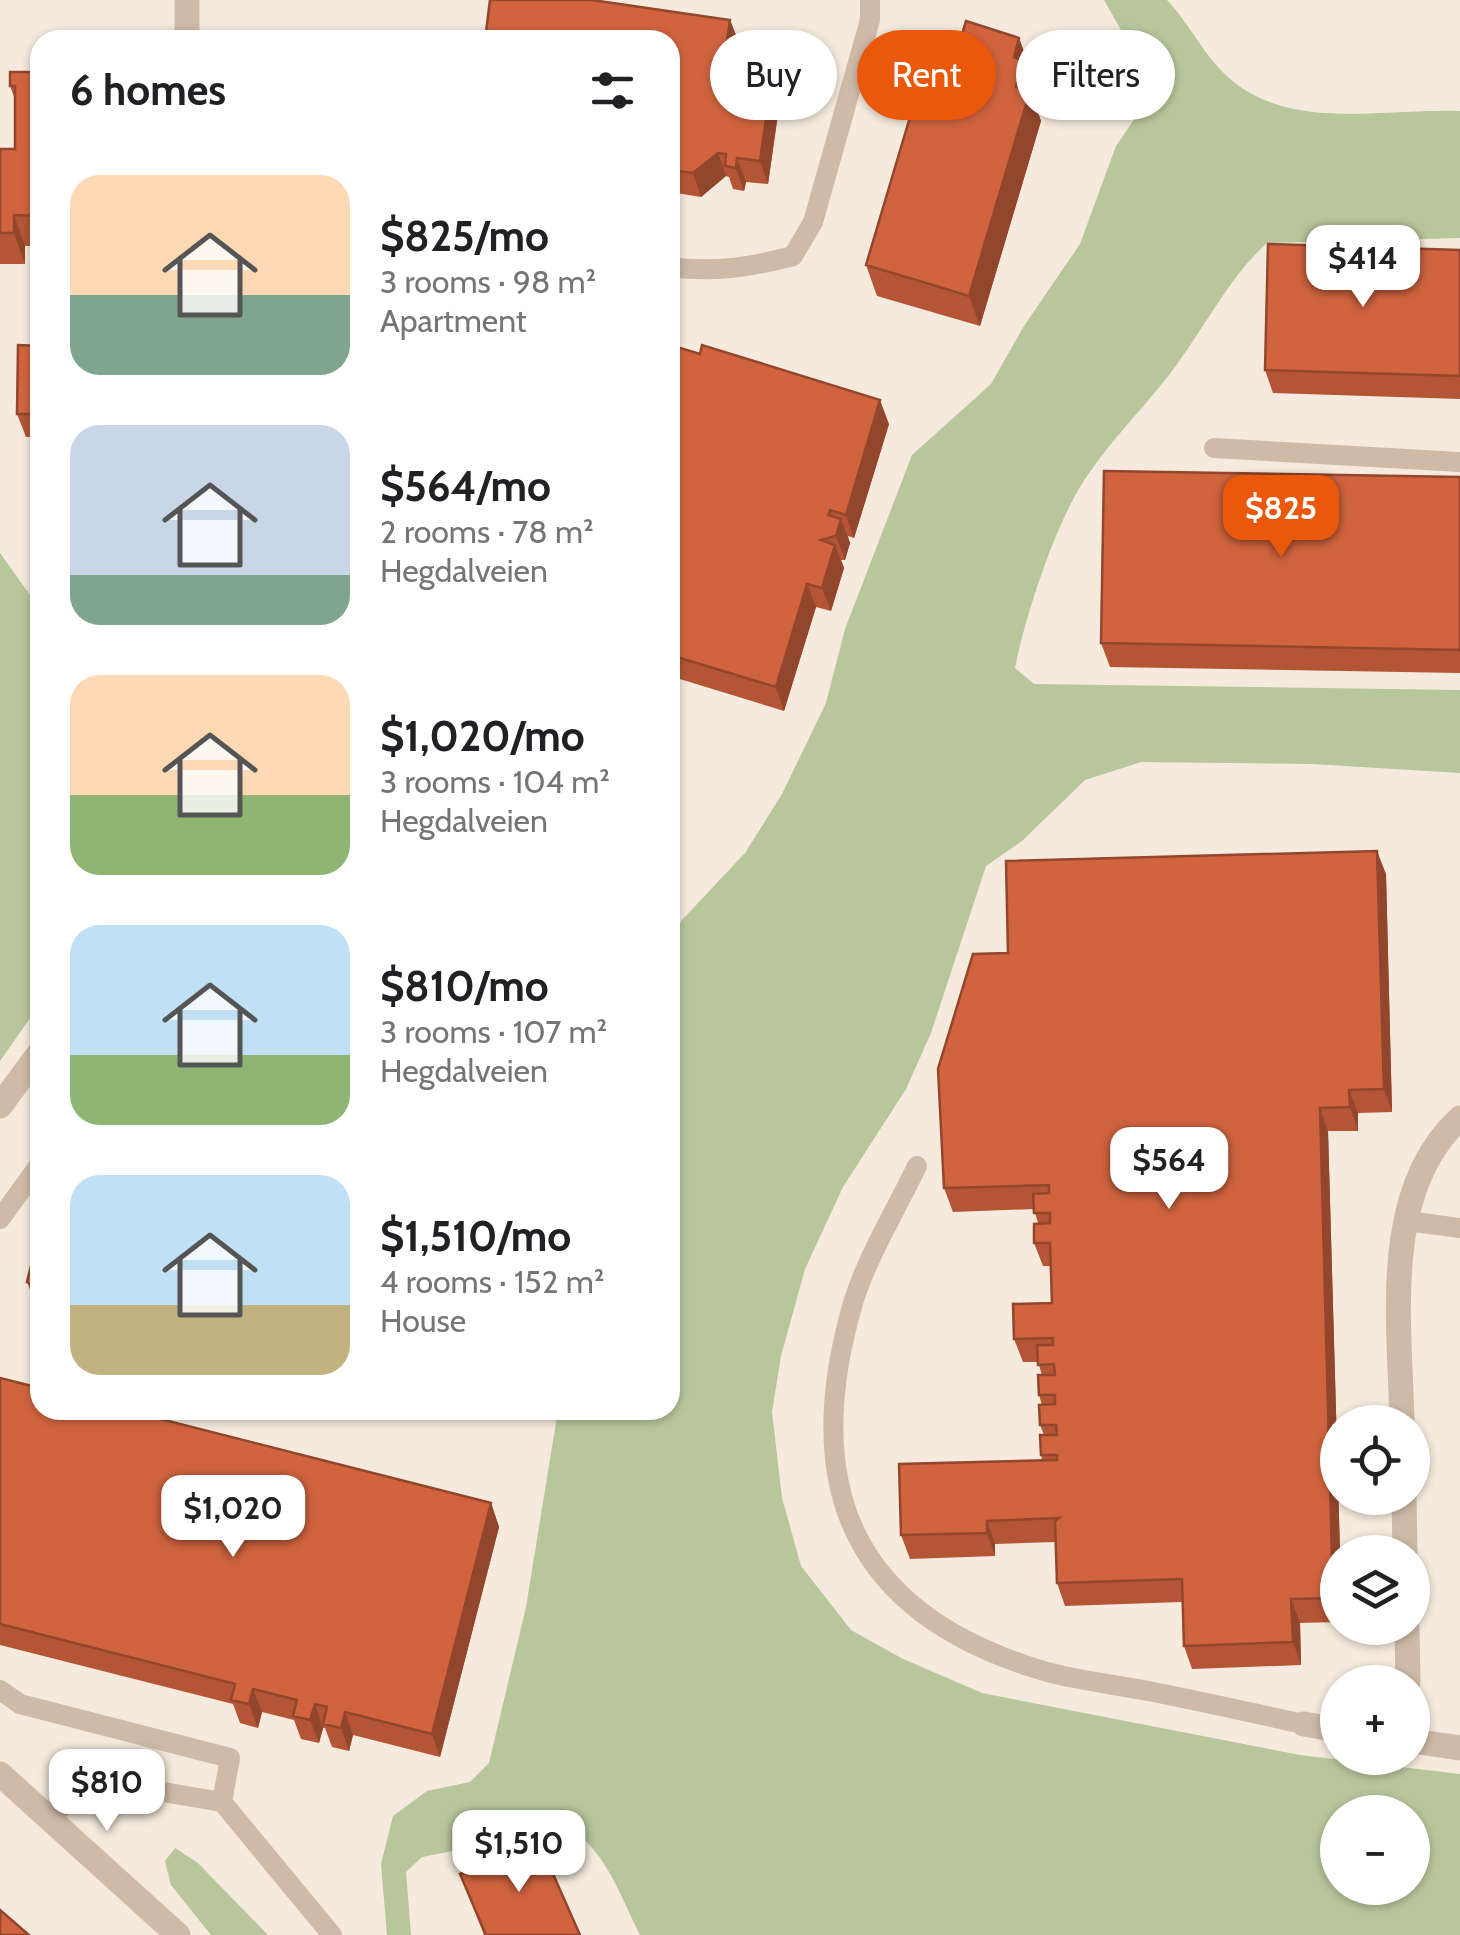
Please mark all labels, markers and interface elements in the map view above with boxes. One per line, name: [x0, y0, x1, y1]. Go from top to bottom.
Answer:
chip: Buy: [710, 30, 837, 120]
chip: Rent: [857, 30, 996, 120]
chip: Filters: [1016, 30, 1175, 120]
icon: filters: [585, 63, 640, 118]
text: 6 homes: [70, 64, 226, 116]
text: $825/mo: [380, 210, 549, 262]
icon: home: [150, 215, 270, 335]
pin: $414: [1304, 225, 1422, 310]
text: $414: [1328, 238, 1398, 277]
text: 3 rooms · 98 m²: [380, 262, 596, 301]
text: Apartment: [380, 301, 527, 340]
text: $564/mo: [380, 460, 551, 512]
icon: home: [150, 465, 270, 585]
pin: $825: [1222, 475, 1340, 560]
text: $825: [1245, 488, 1317, 527]
text: 2 rooms · 78 m²: [380, 512, 594, 551]
text: Hegdalveien: [380, 551, 548, 590]
text: $1,020/mo: [380, 710, 585, 762]
icon: home: [150, 715, 270, 835]
text: 3 rooms · 104 m²: [380, 762, 610, 801]
text: Hegdalveien: [380, 801, 548, 840]
text: $810/mo: [380, 960, 549, 1012]
icon: home: [150, 965, 270, 1085]
text: 3 rooms · 107 m²: [380, 1012, 607, 1051]
text: Hegdalveien: [380, 1051, 548, 1090]
pin: $564: [1110, 1127, 1228, 1212]
text: $564: [1132, 1140, 1206, 1179]
text: $1,510/mo: [380, 1210, 571, 1262]
icon: home: [150, 1215, 270, 1335]
text: 4 rooms · 152 m²: [380, 1262, 604, 1301]
text: House: [380, 1301, 466, 1340]
map controls: [1320, 1405, 1430, 1905]
button: locate: [1320, 1405, 1430, 1515]
pin: $1,020: [152, 1475, 314, 1560]
text: $1,020: [183, 1488, 283, 1527]
button: layers: [1320, 1535, 1430, 1645]
button: +: [1320, 1665, 1430, 1775]
pin: $810: [48, 1749, 166, 1834]
text: $810: [71, 1762, 143, 1801]
button: −: [1320, 1795, 1430, 1905]
pin: $1,510: [438, 1810, 600, 1895]
text: $1,510: [474, 1823, 564, 1862]

